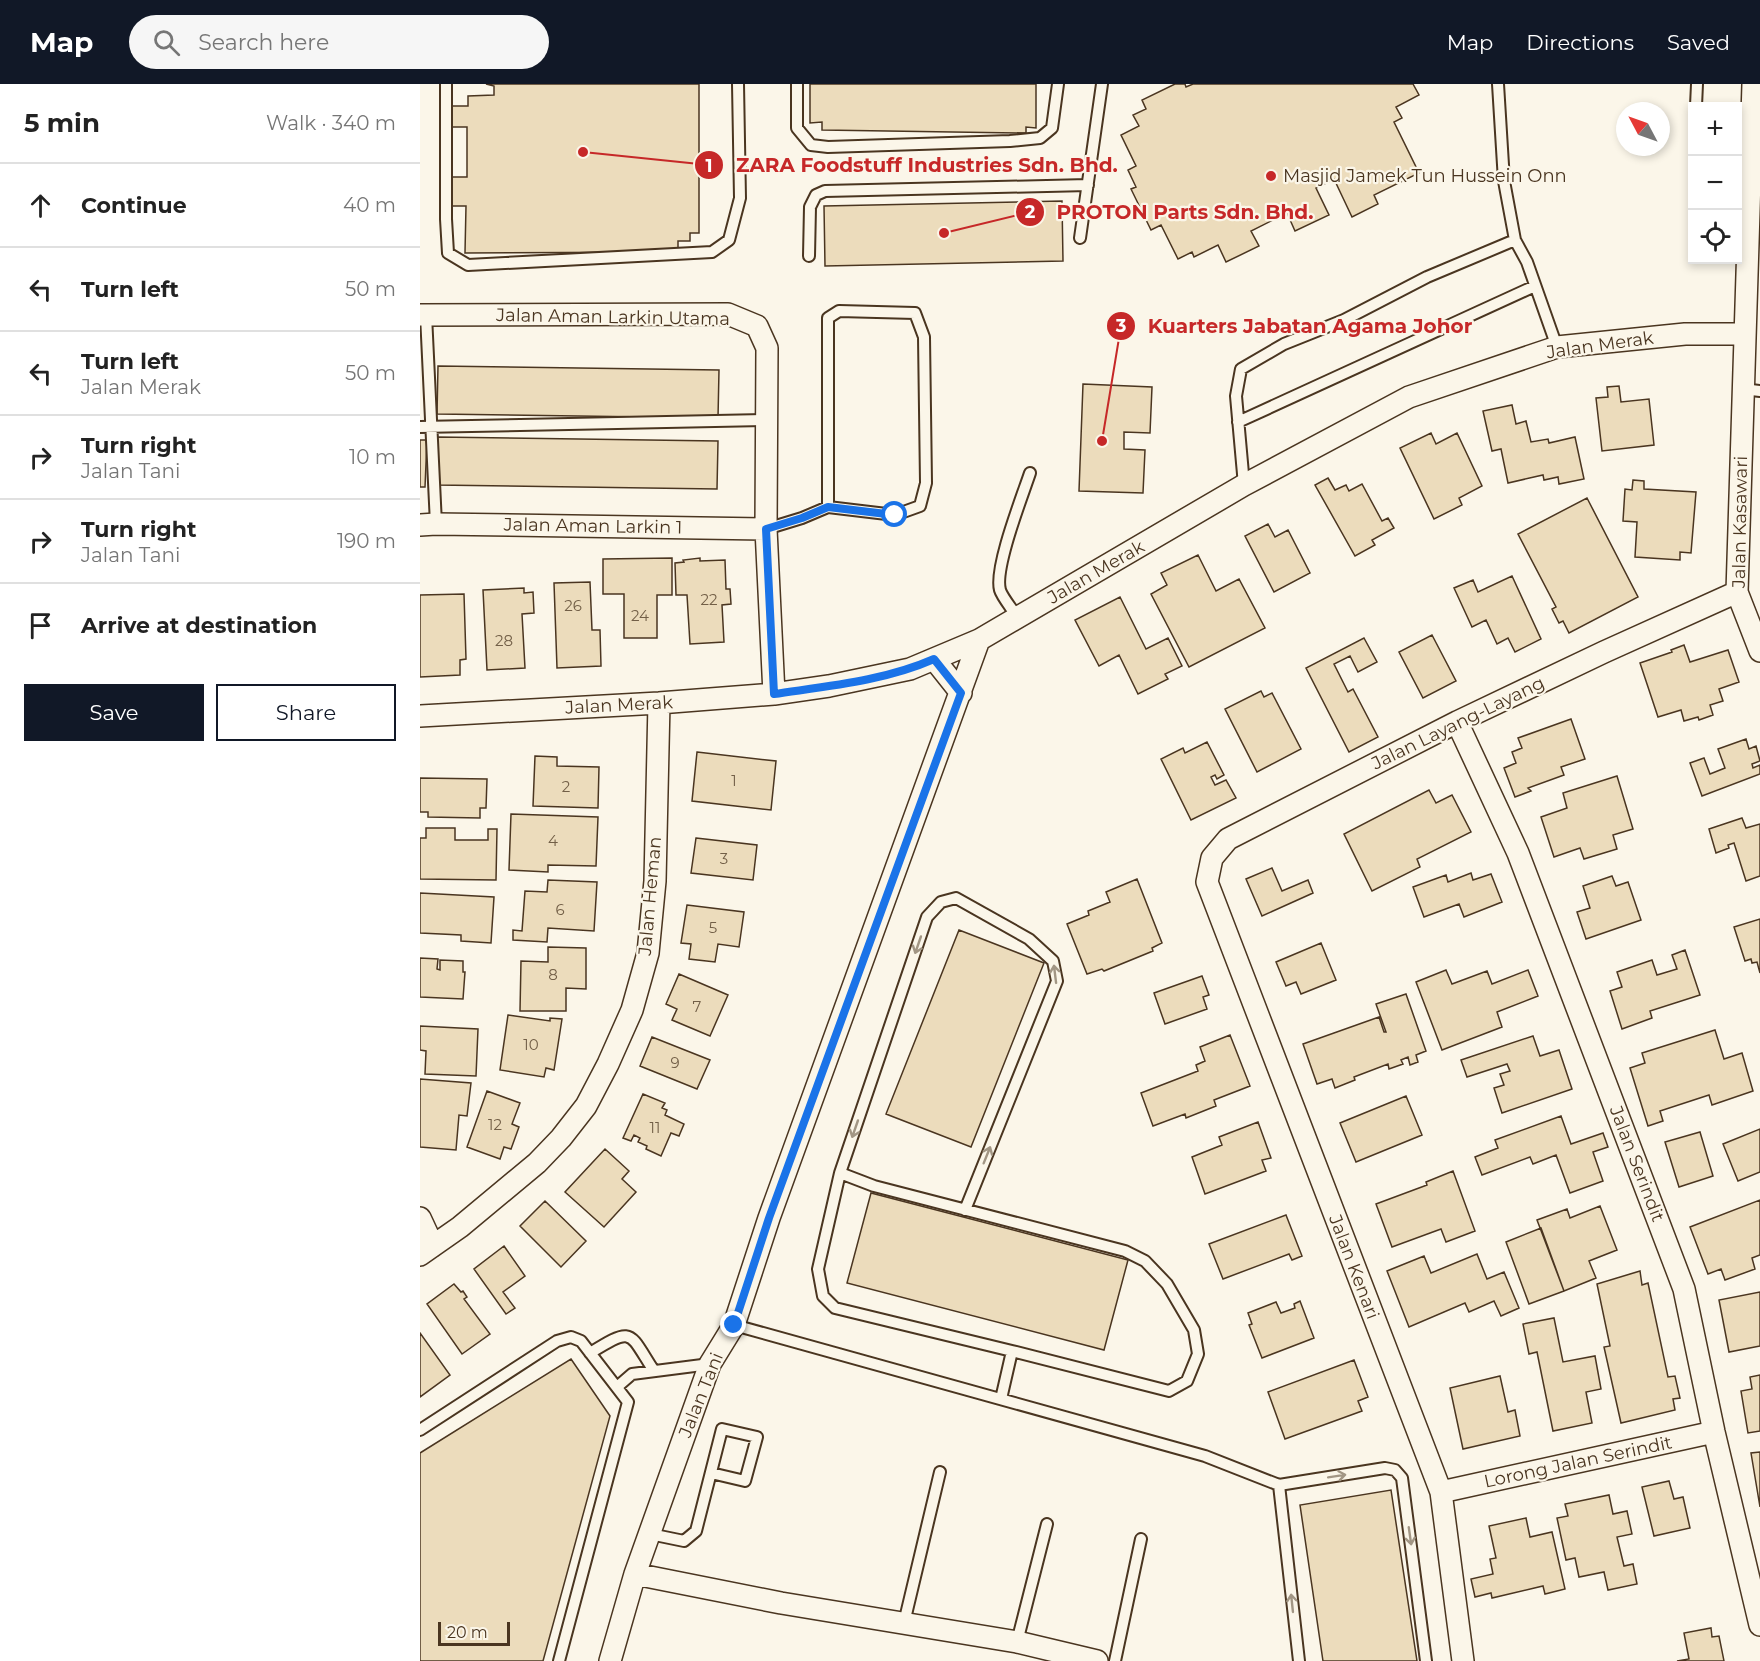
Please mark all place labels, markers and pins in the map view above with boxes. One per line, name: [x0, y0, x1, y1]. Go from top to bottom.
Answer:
callout: ZARA Foodstuff Industries Sdn. Bhd.: [694, 146, 1130, 184]
place label: Masjid Jamek Tun Hussein Onn: [1283, 165, 1567, 187]
marker: Masjid Jamek Tun Hussein Onn: [1264, 169, 1278, 183]
callout: PROTON Parts Sdn. Bhd.: [1015, 193, 1326, 231]
callout: Kuarters Jabatan Agama Johor: [1106, 307, 1485, 345]

